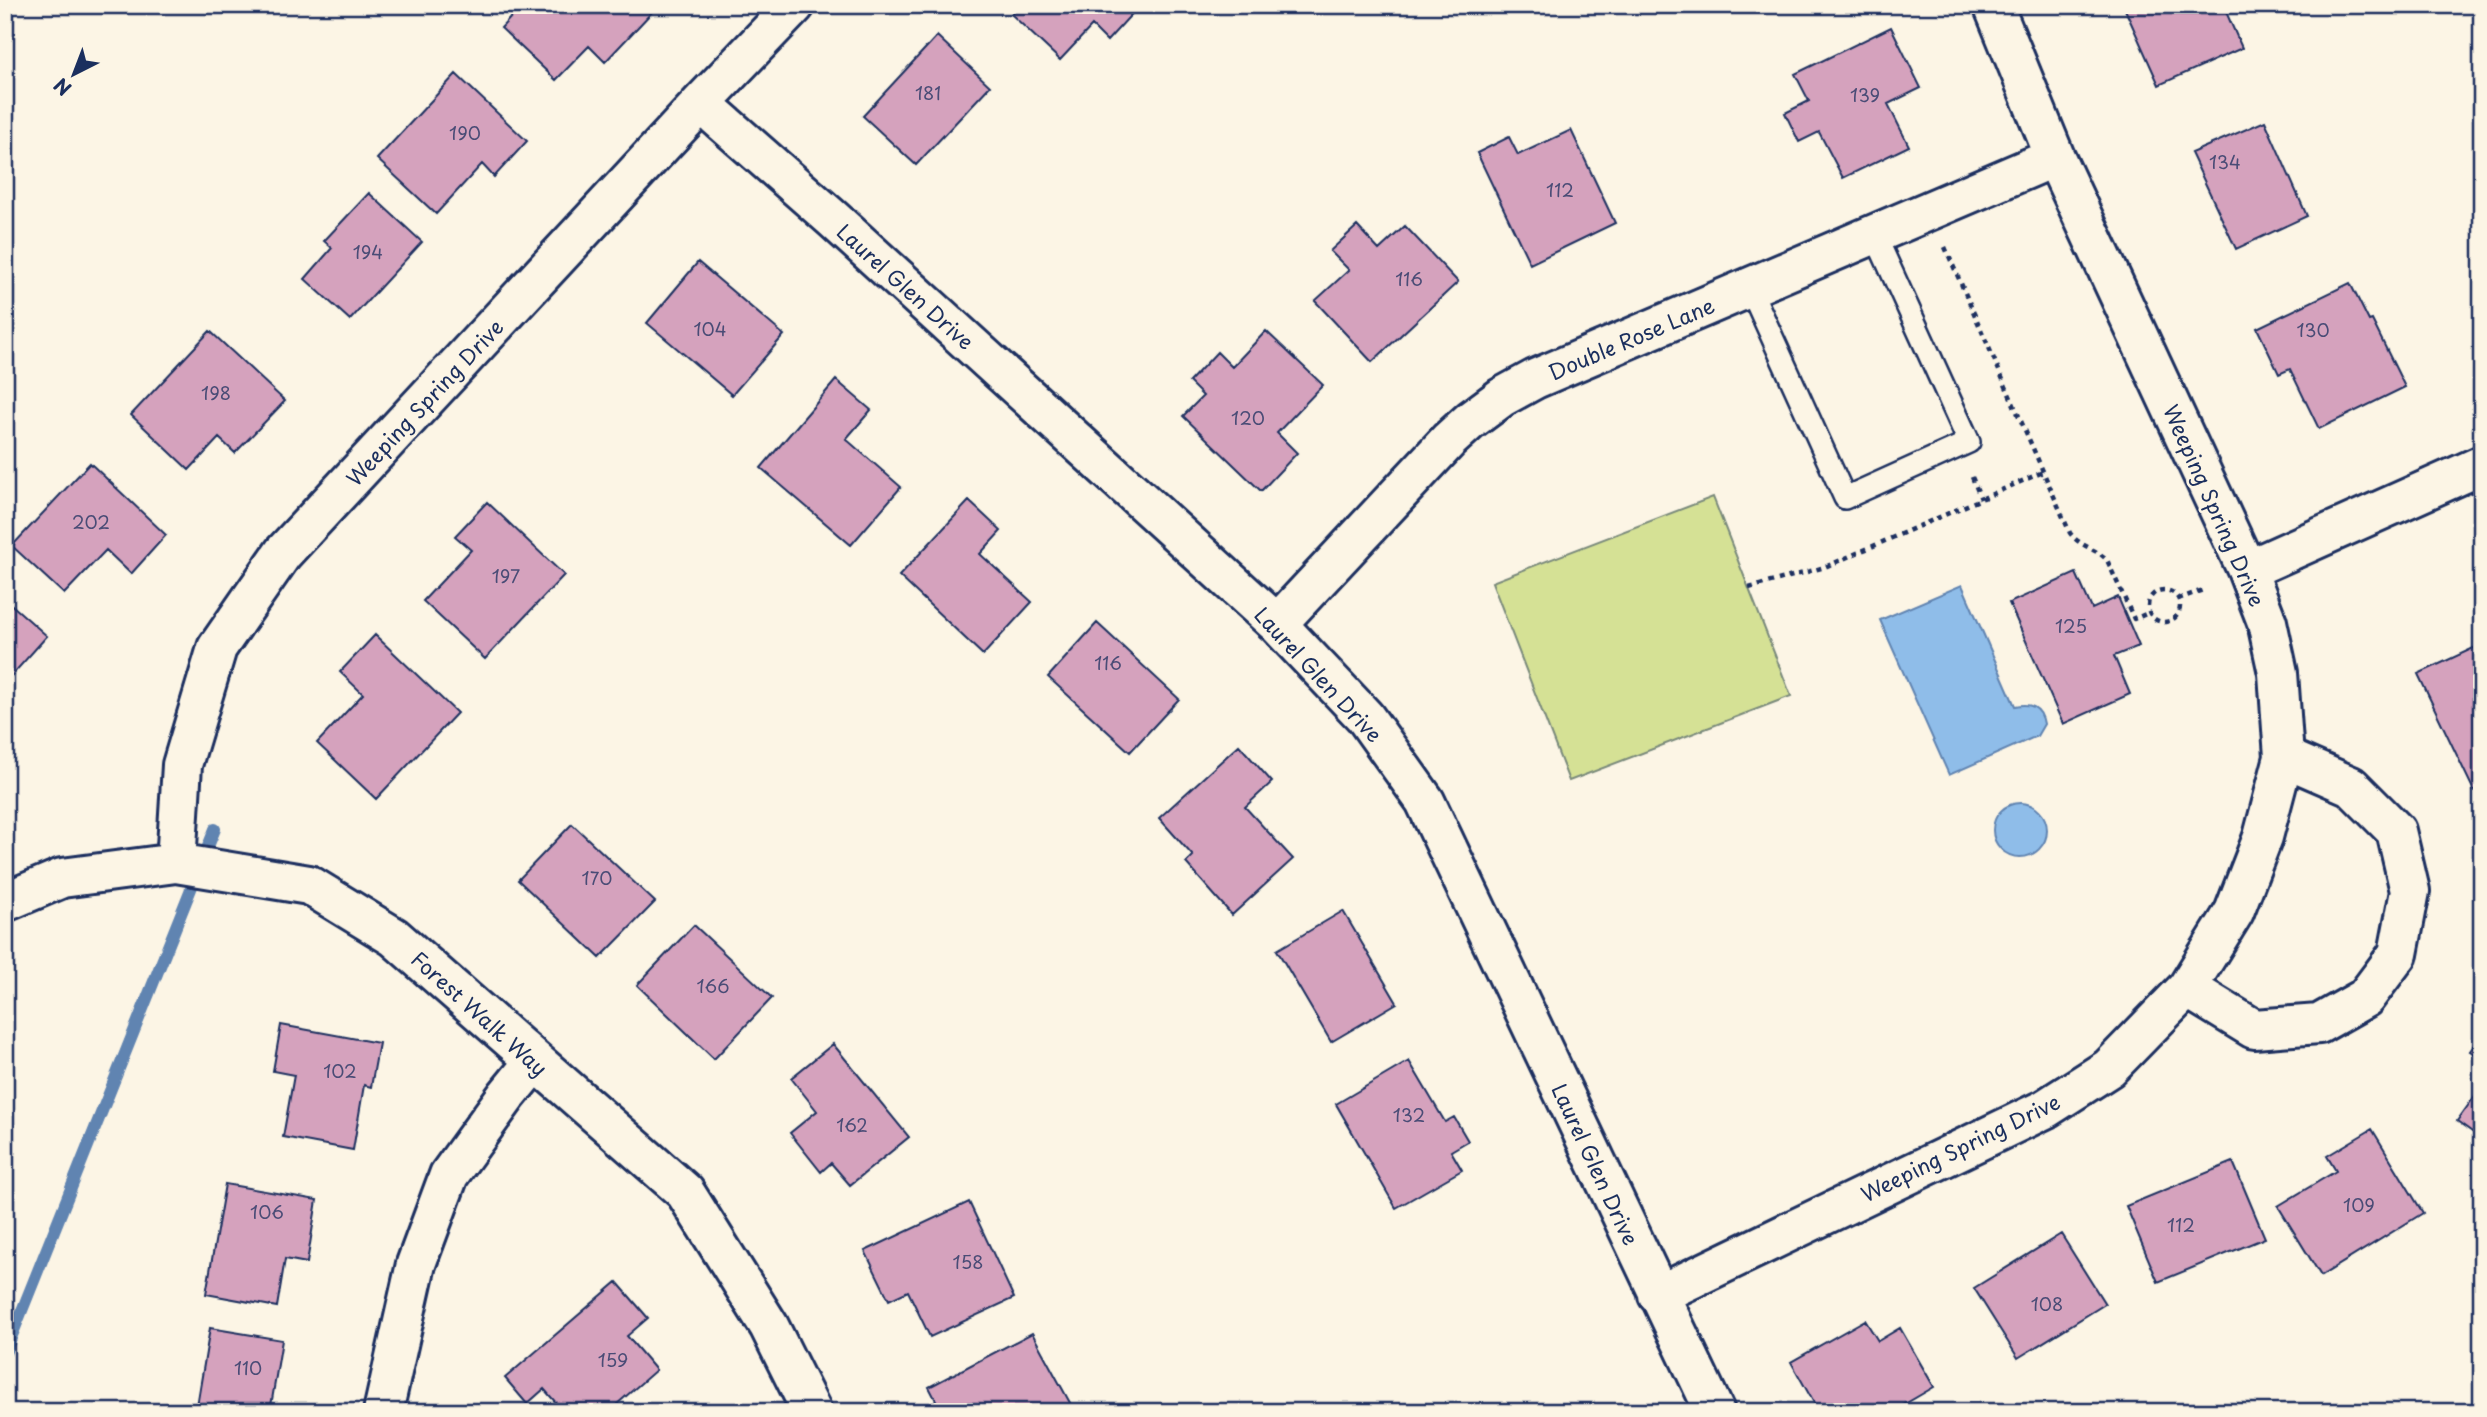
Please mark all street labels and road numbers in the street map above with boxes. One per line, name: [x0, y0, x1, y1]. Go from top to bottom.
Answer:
street label: Laurel Glen Drive: [830, 216, 982, 356]
street label: Double Rose Lane: [1543, 288, 1719, 388]
street label: Weeping Spring Drive: [338, 311, 510, 493]
street label: Weeping Spring Drive: [2156, 399, 2274, 611]
street label: Laurel Glen Drive: [1248, 599, 1390, 749]
street label: Forest Walk Way: [405, 943, 555, 1083]
street label: Laurel Glen Drive: [1544, 1078, 1648, 1250]
street label: Weeping Spring Drive: [1855, 1085, 2065, 1209]

